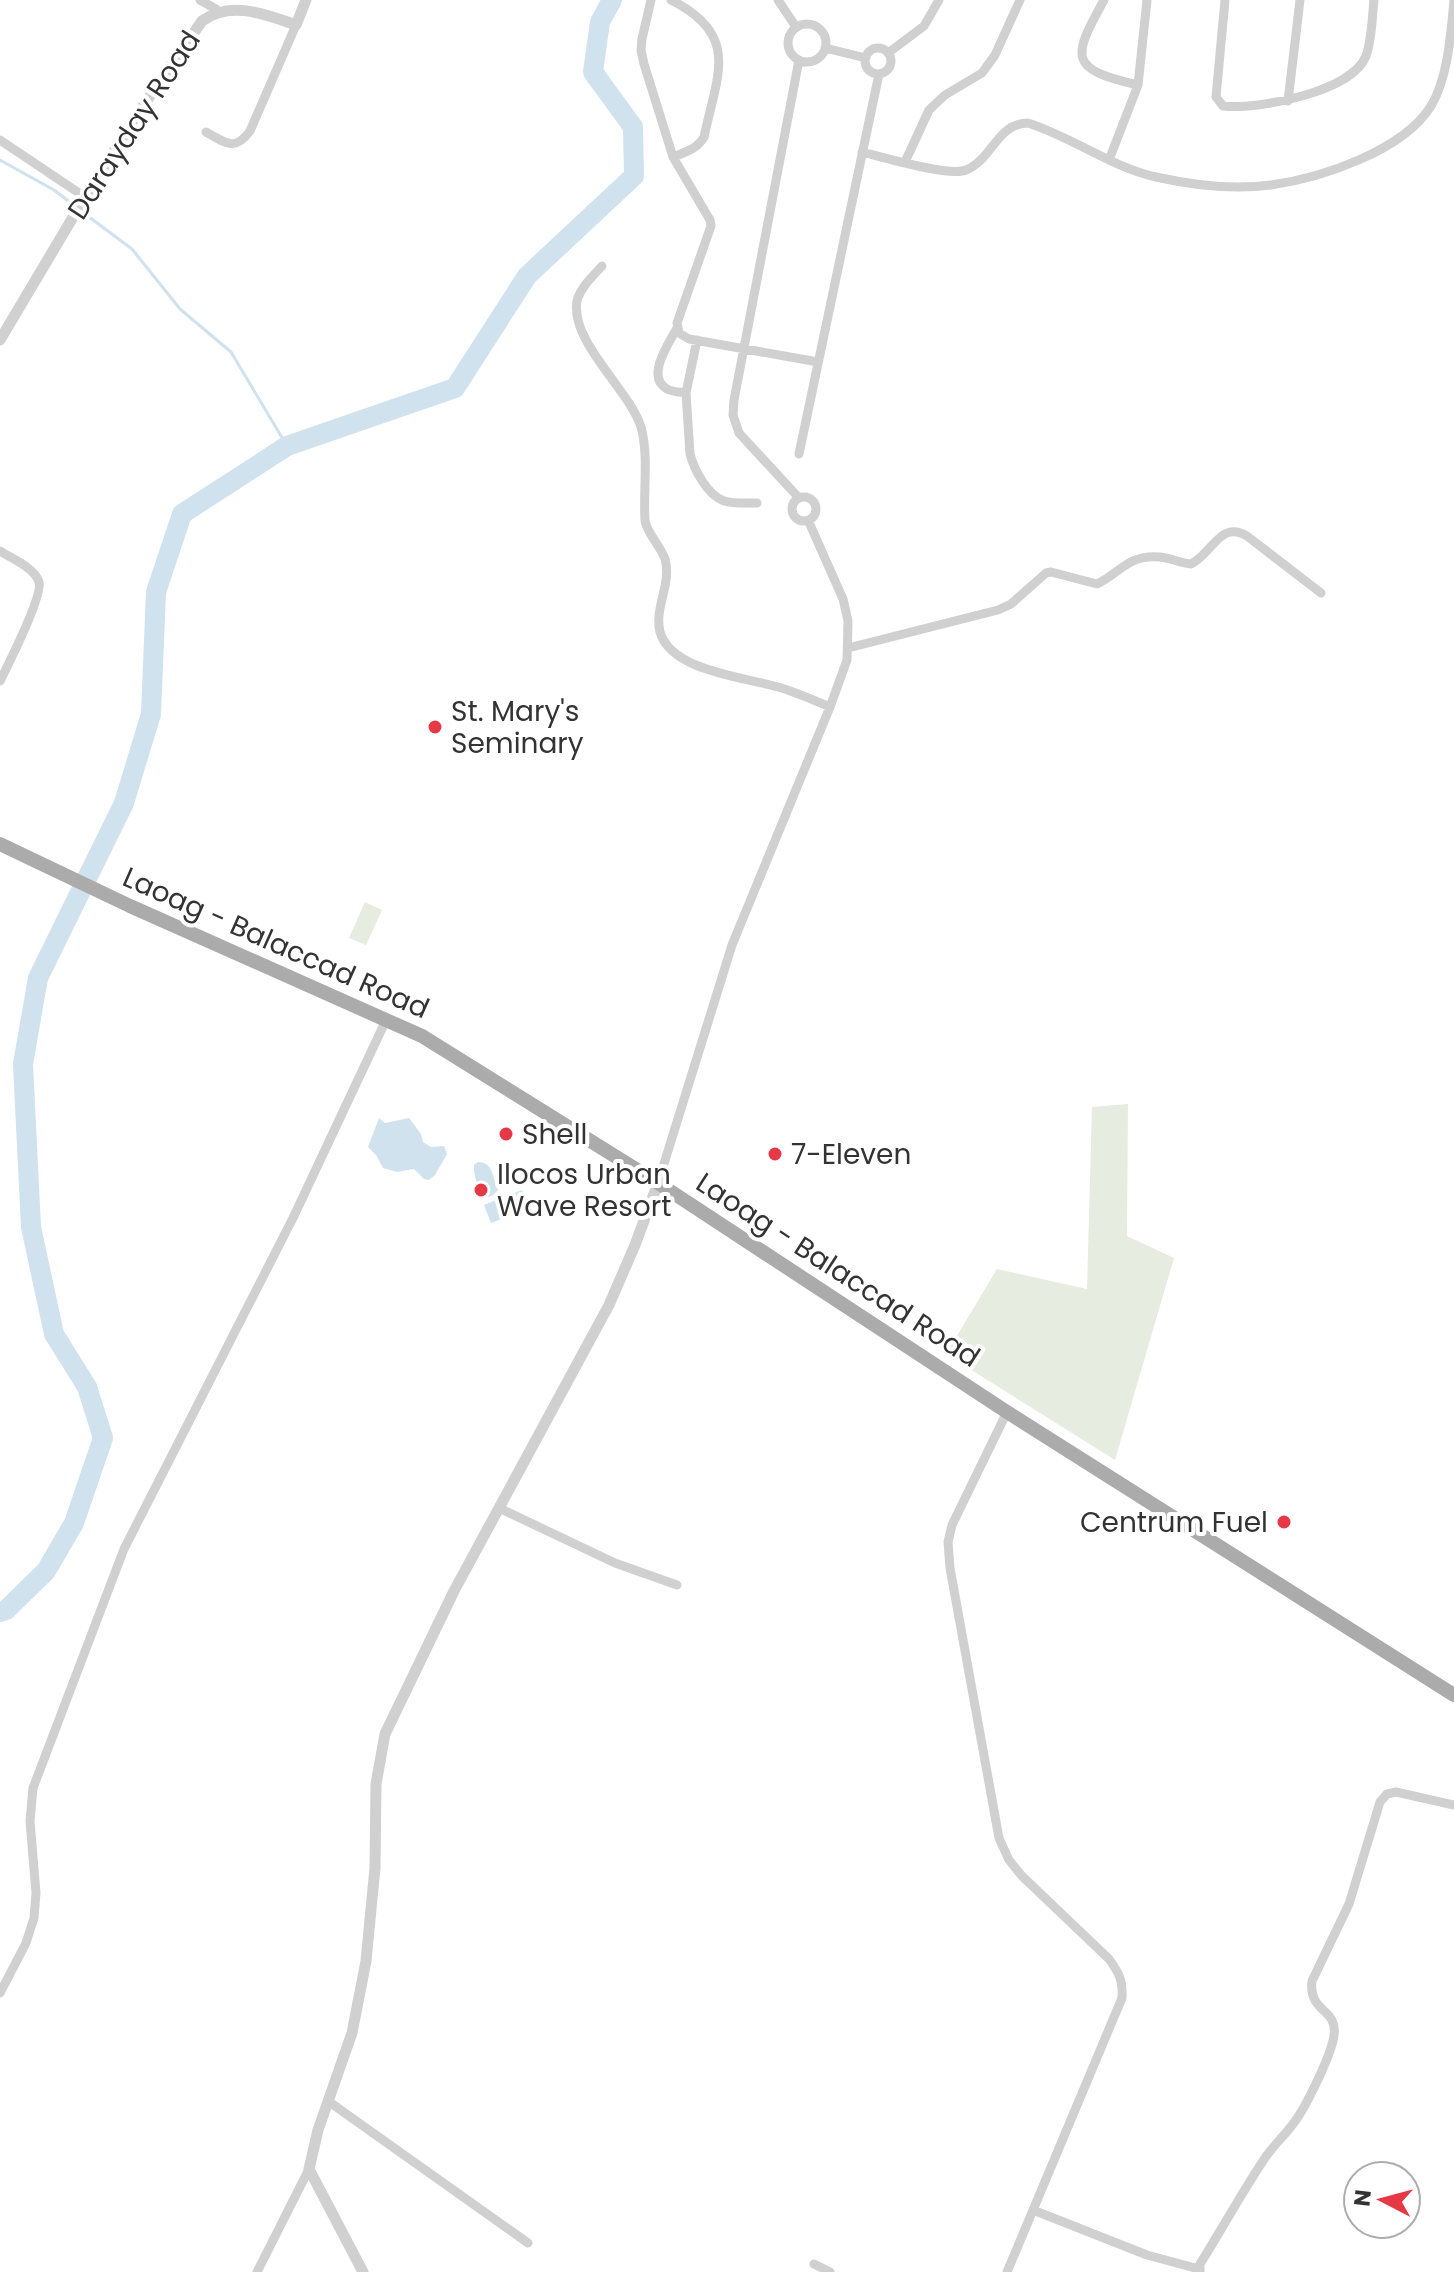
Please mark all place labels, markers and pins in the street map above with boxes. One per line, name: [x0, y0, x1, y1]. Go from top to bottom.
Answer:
place label: St. Mary's Seminary: [451, 692, 584, 763]
marker: St. Mary's Seminary: [426, 718, 444, 736]
place label: Shell: [522, 1115, 588, 1154]
marker: Shell: [497, 1125, 515, 1143]
place label: 7-Eleven: [791, 1135, 911, 1174]
marker: 7-Eleven: [766, 1145, 784, 1163]
place label: Ilocos Urban Wave Resort: [497, 1155, 671, 1226]
marker: Ilocos Urban Wave Resort: [472, 1181, 490, 1199]
place label: Centrum Fuel: [1080, 1503, 1268, 1542]
marker: Centrum Fuel: [1275, 1513, 1293, 1531]

